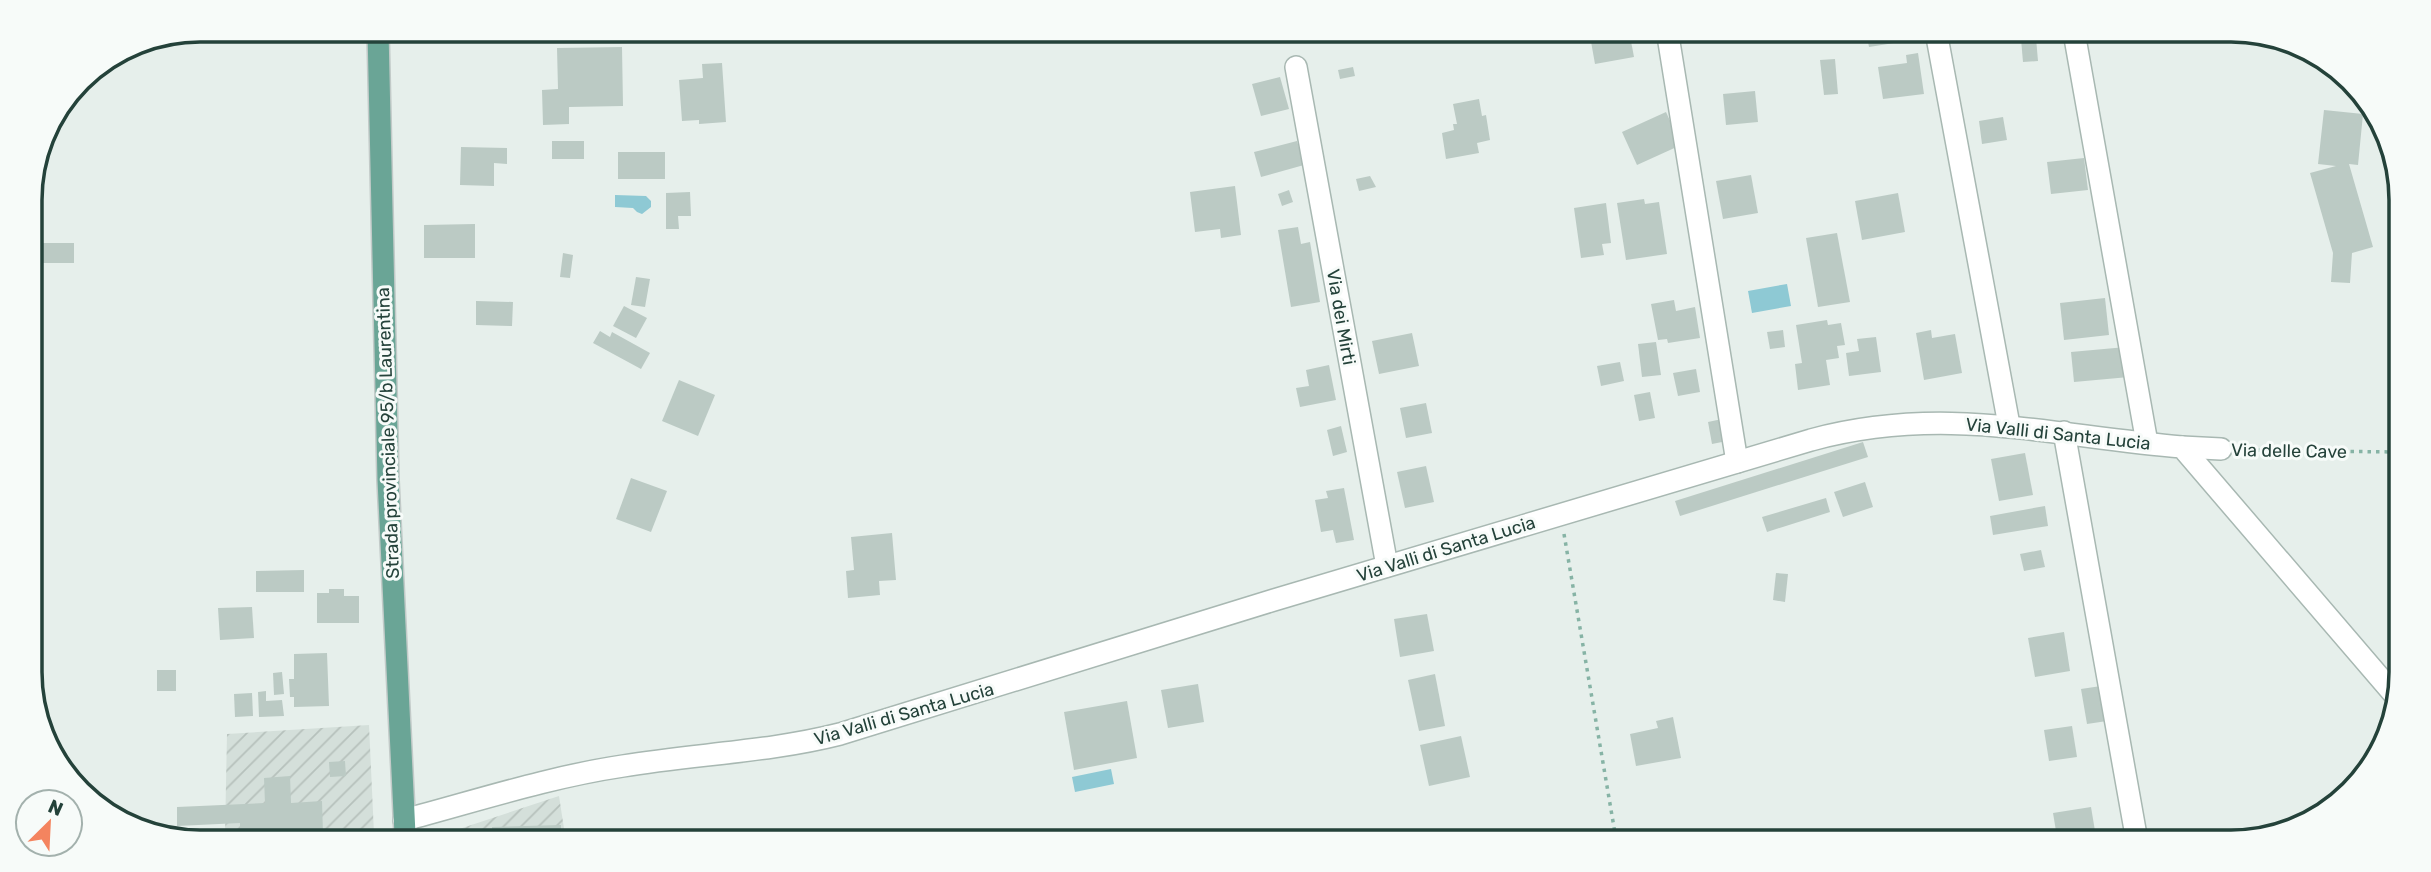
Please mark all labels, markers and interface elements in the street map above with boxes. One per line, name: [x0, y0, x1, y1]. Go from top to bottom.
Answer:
street label: Via dei Mirti: [1322, 267, 1360, 367]
street label: Strada provinciale 95/b Laurentina: [372, 287, 404, 579]
street label: Via Valli di Santa Lucia: [1964, 413, 2152, 455]
street label: Via delle Cave: [2231, 439, 2347, 463]
street label: Via Valli di Santa Lucia: [1354, 511, 1538, 587]
street label: Via Valli di Santa Lucia: [812, 678, 996, 750]
north arrow: [14, 788, 84, 858]
text: N: [45, 795, 67, 821]

